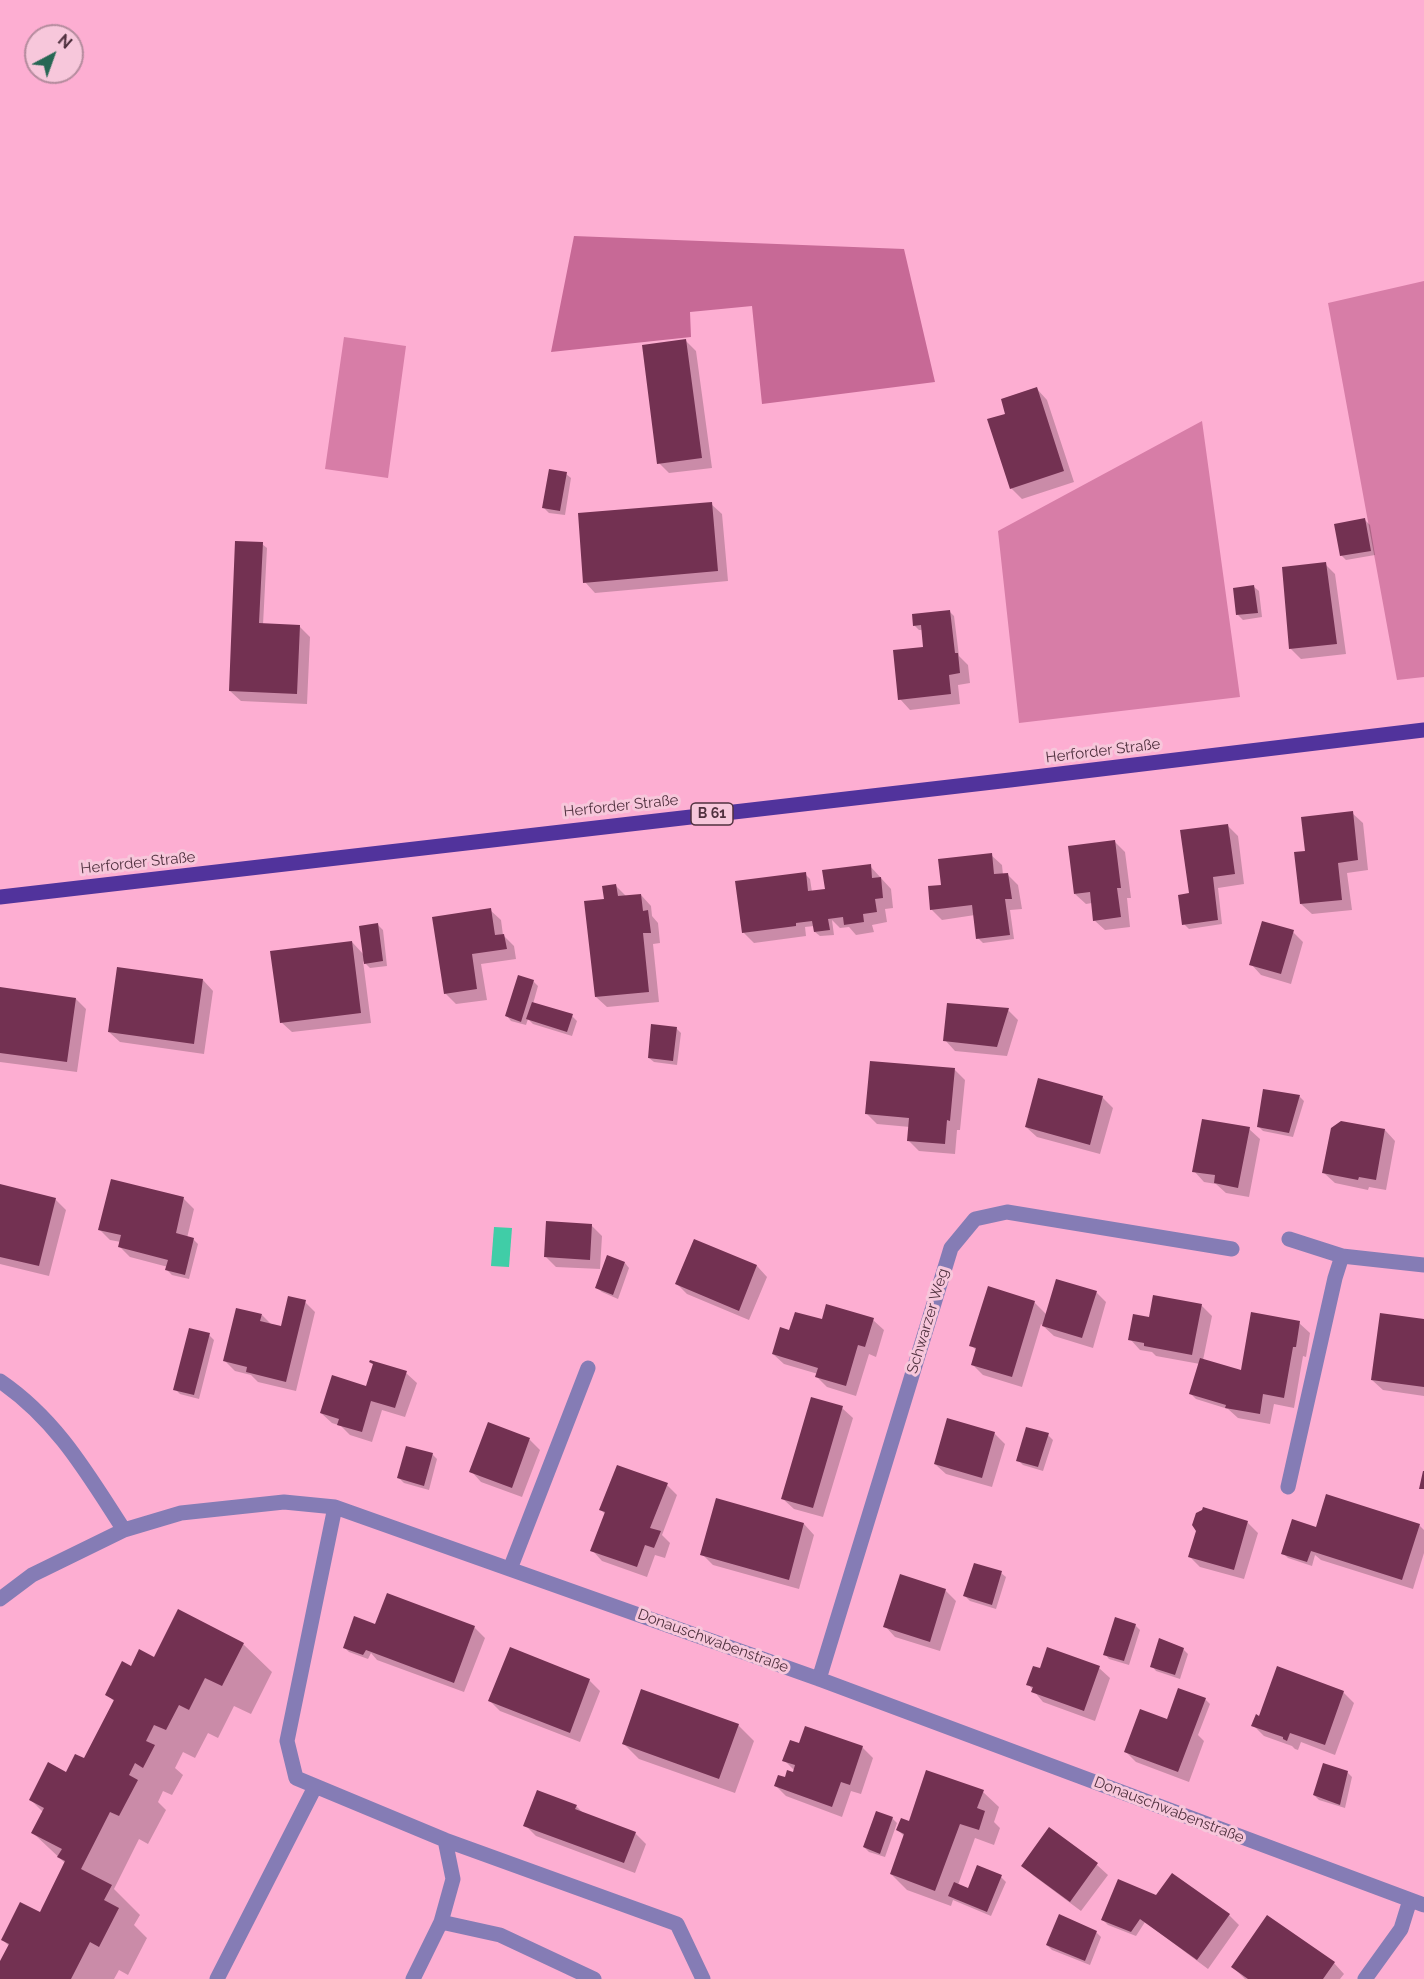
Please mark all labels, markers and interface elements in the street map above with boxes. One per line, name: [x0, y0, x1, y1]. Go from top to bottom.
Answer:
north arrow: [24, 24, 84, 84]
text: N: [54, 30, 76, 53]
street label: Herforder Straße: [1045, 735, 1161, 767]
street label: Herforder Straße: [563, 791, 679, 821]
road number: B 61: [691, 803, 733, 825]
street label: Herforder Straße: [80, 848, 196, 878]
street label: Schwarzer Weg: [903, 1266, 953, 1376]
street label: Donauschwabenstraße: [635, 1605, 791, 1677]
street label: Donauschwabenstraße: [1091, 1773, 1247, 1847]

